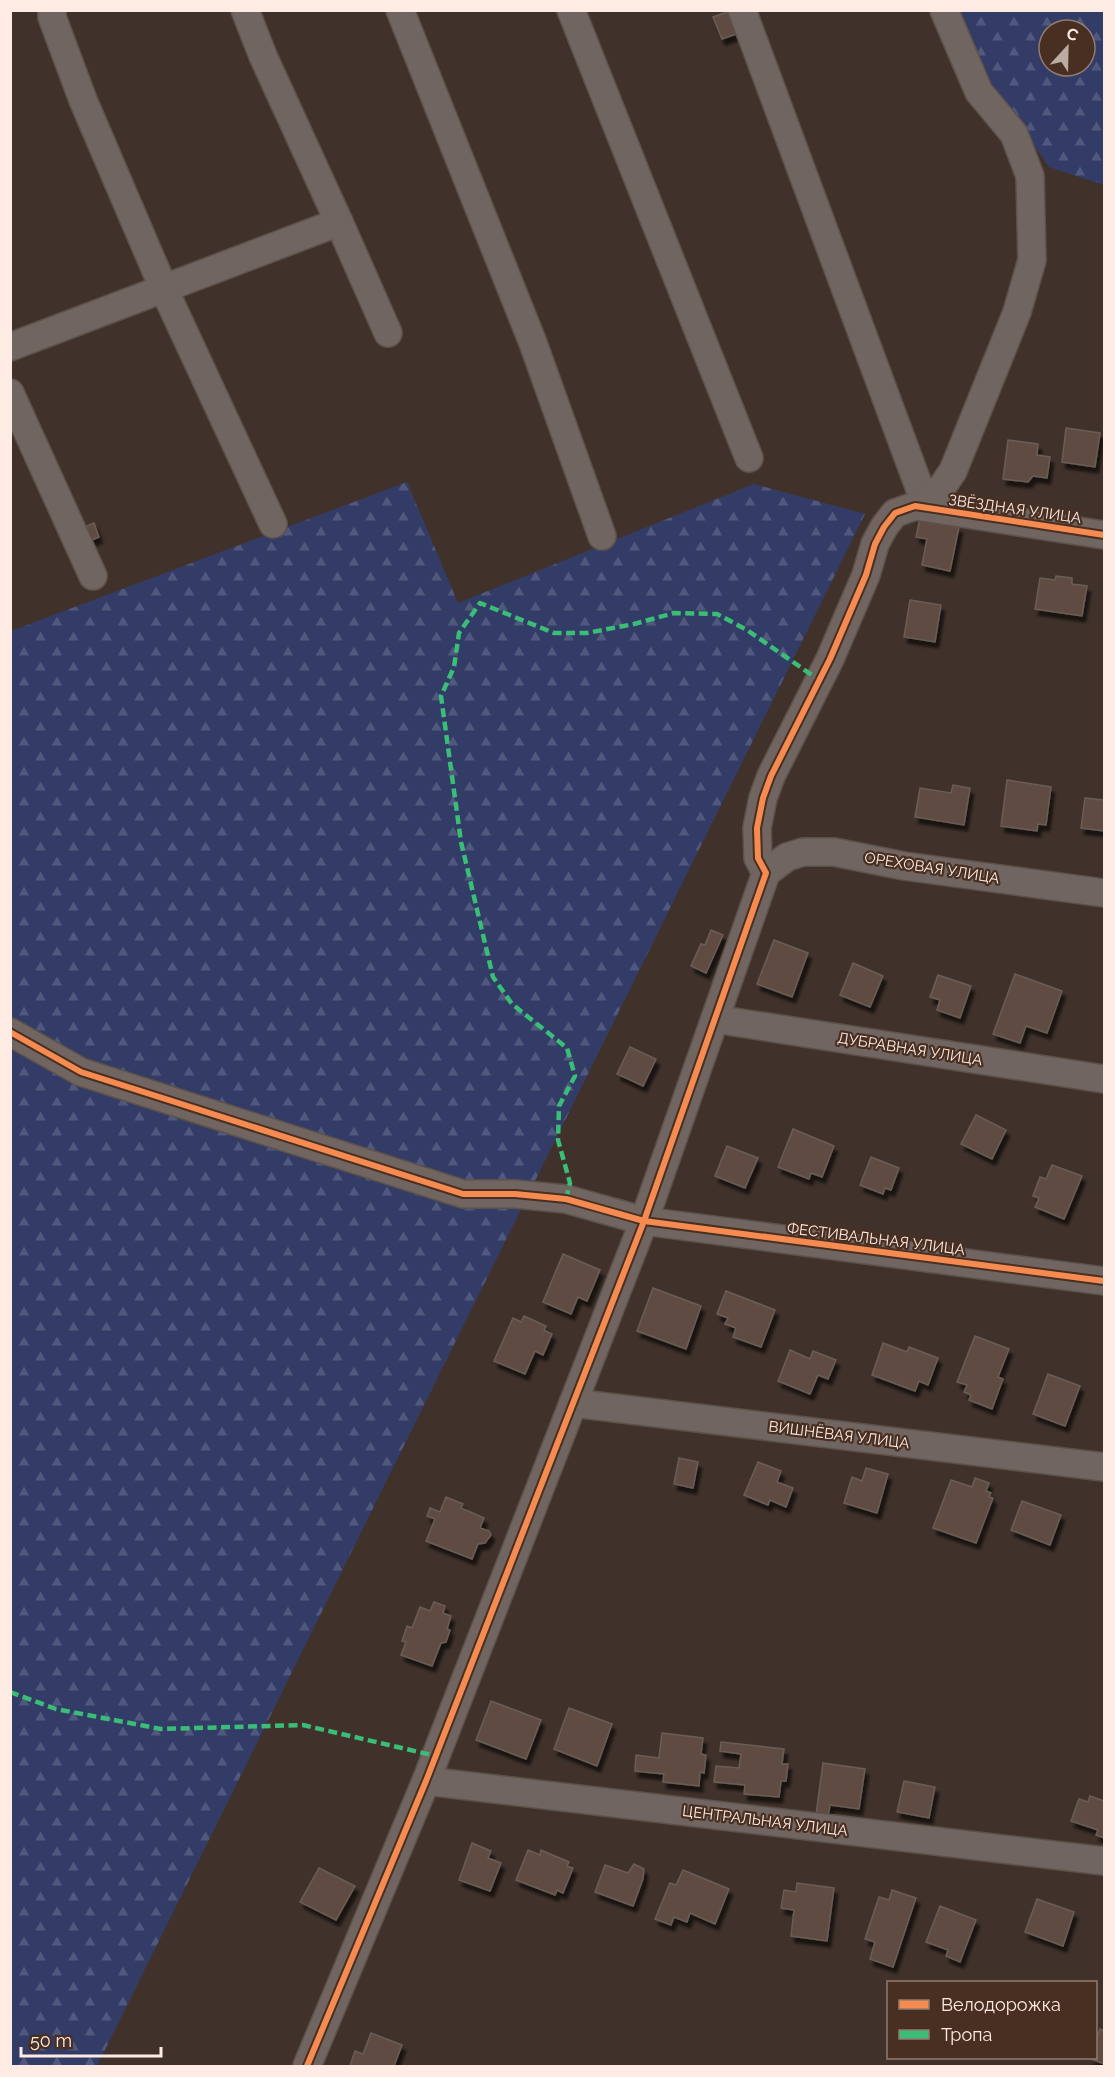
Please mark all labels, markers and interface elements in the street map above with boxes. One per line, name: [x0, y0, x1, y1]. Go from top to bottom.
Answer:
north arrow: [1037, 18, 1097, 78]
text: С: [1064, 24, 1081, 45]
street label: ЗВЁЗДНАЯ УЛИЦА: [948, 490, 1083, 527]
street label: ОРЕХОВАЯ УЛИЦА: [863, 848, 1001, 888]
street label: ДУБРАВНАЯ УЛИЦА: [836, 1029, 984, 1069]
street label: ФЕСТИВАЛЬНАЯ УЛИЦА: [786, 1219, 966, 1259]
street label: ВИШНЁВАЯ УЛИЦА: [768, 1416, 911, 1453]
street label: ЦЕНТРАЛЬНАЯ УЛИЦА: [681, 1802, 849, 1840]
legend: [887, 1981, 1097, 2059]
text: Велодорожка: [941, 1994, 1061, 2015]
scale bar: [21, 2020, 160, 2058]
text: Тропа: [941, 2024, 992, 2045]
text: 50 m: [30, 2030, 72, 2051]

